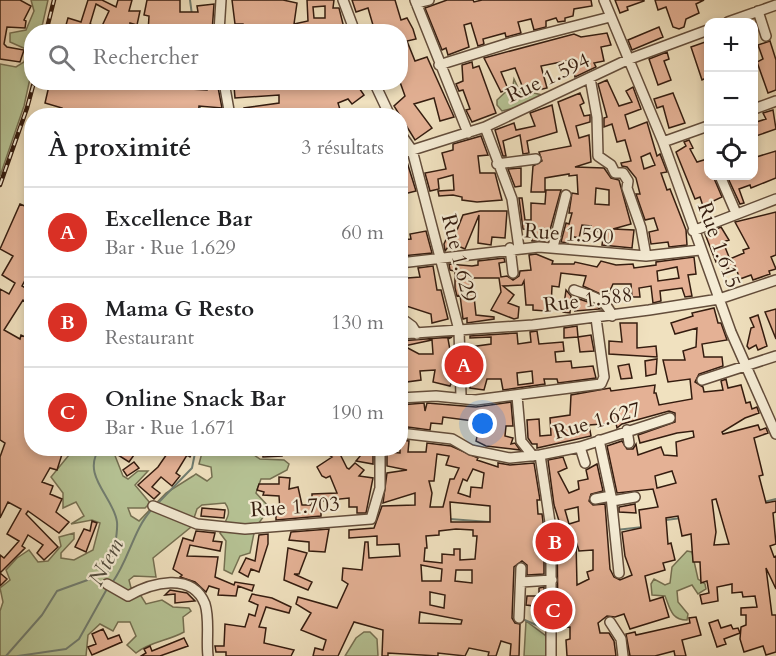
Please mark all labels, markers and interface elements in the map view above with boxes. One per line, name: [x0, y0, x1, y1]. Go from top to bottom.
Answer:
map controls: [704, 18, 758, 180]
button: +: [704, 18, 758, 72]
search box: [24, 24, 408, 90]
icon: search: [45, 41, 78, 74]
text: Rechercher: [93, 42, 198, 72]
street label: Rue 1.594: [501, 46, 595, 110]
button: −: [704, 72, 758, 126]
button: locate: [704, 126, 758, 180]
text: À proximité: [48, 130, 191, 165]
text: 3 résultats: [301, 134, 384, 161]
street label: Rue 1.615: [690, 198, 748, 292]
text: Excellence Bar: [105, 204, 252, 234]
street label: Rue 1.629: [434, 211, 484, 305]
street label: Rue 1.590: [523, 216, 615, 252]
text: A: [60, 219, 75, 246]
text: 60 m: [341, 219, 384, 246]
text: Bar · Rue 1.629: [105, 234, 236, 261]
street label: Rue 1.588: [542, 280, 634, 320]
text: Mama G Resto: [105, 294, 254, 324]
text: B: [60, 309, 75, 336]
text: 130 m: [331, 309, 384, 336]
text: Restaurant: [105, 324, 194, 351]
pin: A: [444, 342, 484, 388]
text: Online Snack Bar: [105, 384, 286, 414]
street label: Rue 1.627: [550, 395, 644, 447]
text: C: [60, 399, 75, 426]
text: 190 m: [331, 399, 384, 426]
your location: [468, 409, 497, 438]
text: Bar · Rue 1.671: [105, 414, 236, 441]
street label: Rue 1.703: [249, 489, 341, 525]
pin: B: [536, 520, 574, 564]
water label: Ntem: [81, 533, 131, 591]
pin: C: [534, 588, 572, 632]

